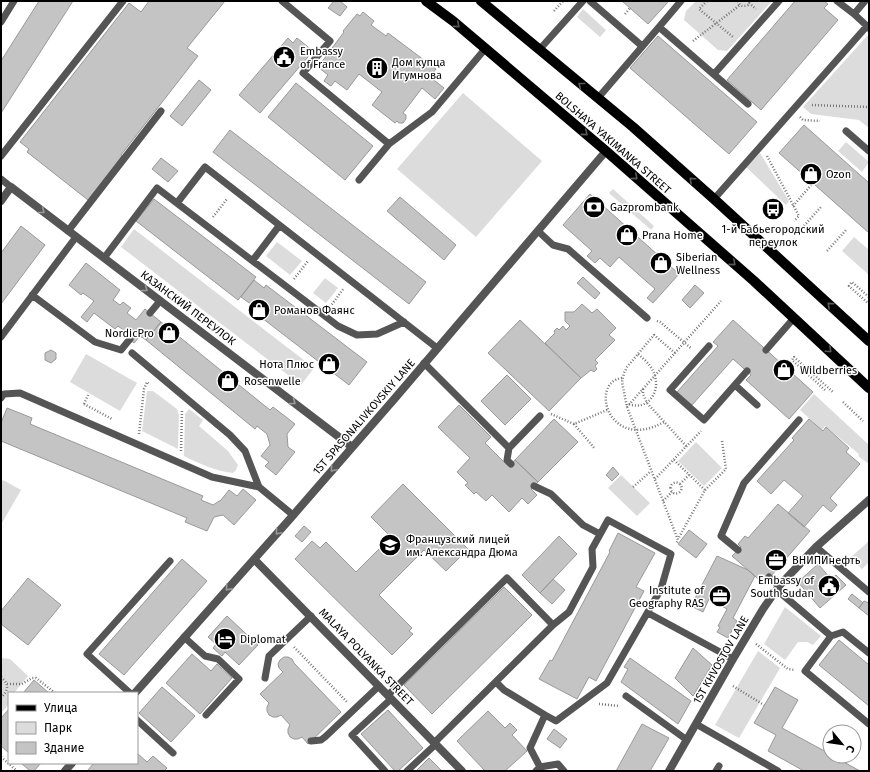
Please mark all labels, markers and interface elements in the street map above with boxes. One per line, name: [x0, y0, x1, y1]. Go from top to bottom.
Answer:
one-way arrow: [452, 21, 460, 28]
public building icon: Embassy of France: [271, 44, 297, 70]
place label: Embassy of France: [300, 45, 345, 71]
building icon: Дом купца Игумнова: [364, 55, 390, 81]
place label: Дом купца Игумнова: [391, 56, 445, 82]
one-way arrow: [579, 82, 586, 89]
street label: BOLSHAYA YAKIMANKA STREET: [553, 89, 674, 197]
one-way arrow: [580, 129, 587, 136]
shop icon: Ozon: [798, 161, 824, 187]
place label: Ozon: [826, 168, 851, 181]
one-way arrow: [630, 172, 638, 180]
one-way arrow: [689, 177, 697, 184]
bank icon: Gazprombank: [581, 194, 607, 220]
bus stop icon: 1-й Бабьегородский переулок: [760, 196, 786, 222]
place label: Gazprombank: [610, 201, 679, 214]
one-way arrow: [37, 206, 44, 213]
shop icon: Prana Home: [614, 222, 640, 248]
place label: 1-й Бабьегородский переулок: [721, 223, 825, 249]
place label: Prana Home: [642, 229, 703, 242]
shop icon: Siberian Wellness: [648, 250, 674, 276]
place label: Siberian Wellness: [676, 251, 720, 277]
one-way arrow: [728, 258, 735, 265]
street label: КАЗАНСКИЙ ПЕРЕУЛОК: [138, 268, 238, 348]
one-way arrow: [141, 285, 148, 292]
shop icon: Романов Фаянс: [246, 297, 272, 323]
one-way arrow: [827, 302, 835, 310]
place label: Романов Фаянс: [274, 304, 355, 317]
shop icon: NordicPro: [156, 320, 182, 346]
place label: NordicPro: [105, 327, 154, 340]
one-way arrow: [824, 345, 832, 353]
shop icon: Нота Плюс: [316, 351, 342, 377]
street label: 1ST SPASONALIVKOVSKIY LANE: [310, 356, 418, 478]
shop icon: Wildberries: [771, 357, 797, 383]
place label: Нота Плюс: [259, 358, 314, 371]
place label: Wildberries: [800, 364, 857, 377]
shop icon: Rosenwelle: [215, 368, 241, 394]
place label: Rosenwelle: [244, 375, 301, 388]
one-way arrow: [289, 397, 296, 404]
one-way arrow: [330, 465, 337, 472]
one-way arrow: [276, 527, 283, 535]
school or university icon: Французский лицей им. Александра Дюма: [377, 532, 403, 558]
place label: Французский лицей им. Александра Дюма: [406, 533, 518, 559]
office icon: ВНИПИнефть: [763, 547, 789, 573]
place label: ВНИПИнефть: [792, 554, 861, 567]
public building icon: Embassy of South Sudan: [816, 573, 842, 599]
place label: Embassy of South Sudan: [750, 574, 815, 600]
one-way arrow: [226, 583, 233, 591]
office icon: Institute of Geography RAS: [707, 583, 733, 609]
place label: Institute of Geography RAS: [629, 584, 705, 610]
street label: MALAYA POLYANKA STREET: [316, 606, 416, 708]
street label: 1ST KHVOSTOV LANE: [690, 614, 752, 706]
hotel icon: Diplomat: [212, 626, 238, 652]
place label: Diplomat: [240, 633, 286, 646]
legend: [8, 692, 138, 764]
text: Улица: [44, 701, 78, 715]
text: Парк: [44, 721, 73, 735]
north arrow: [822, 724, 862, 764]
text: Здание: [44, 741, 84, 755]
text: С: [843, 743, 858, 755]

